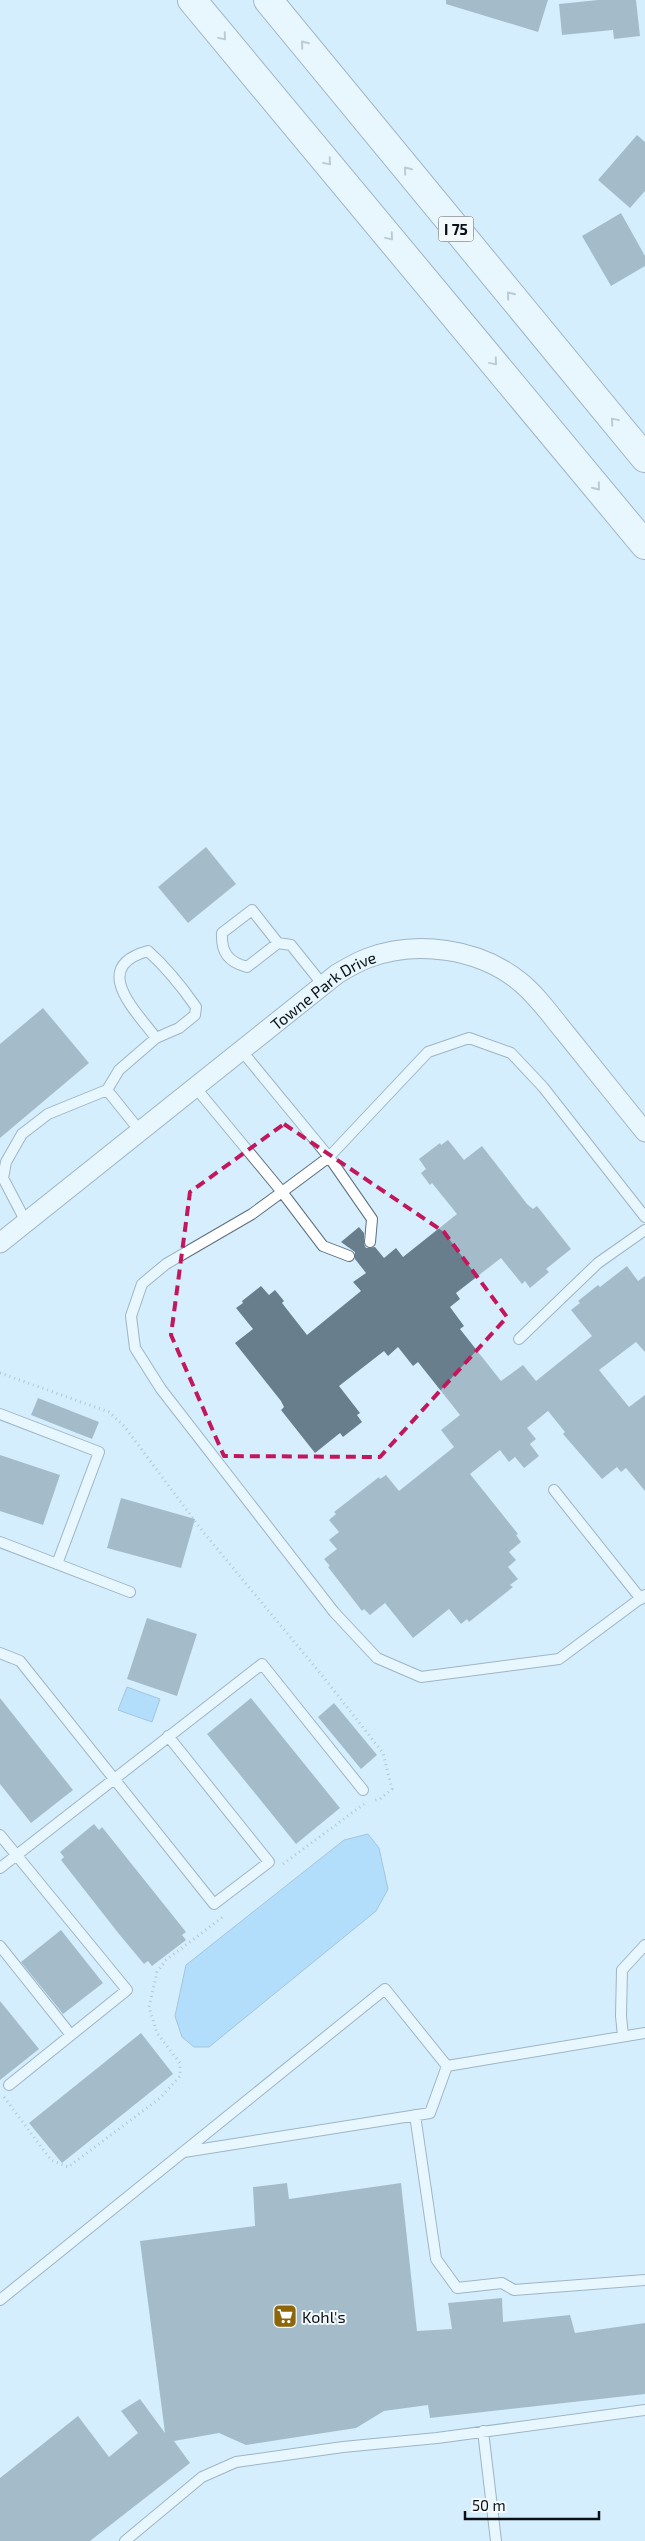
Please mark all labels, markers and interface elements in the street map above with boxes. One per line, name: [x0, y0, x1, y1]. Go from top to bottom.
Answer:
one-way arrow: [218, 32, 227, 41]
one-way arrow: [301, 41, 310, 50]
one-way arrow: [322, 156, 330, 165]
one-way arrow: [405, 167, 413, 176]
road number: I 75: [438, 216, 474, 242]
one-way arrow: [384, 231, 393, 240]
one-way arrow: [507, 292, 516, 301]
one-way arrow: [488, 356, 497, 365]
one-way arrow: [611, 418, 619, 427]
one-way arrow: [592, 481, 600, 490]
street label: Towne Park Drive: [266, 947, 378, 1033]
supermarket icon: Kohl's: [272, 2303, 298, 2329]
place label: Kohl's: [302, 2307, 346, 2326]
scale bar: [465, 2488, 599, 2520]
text: 50 m: [472, 2496, 506, 2514]

